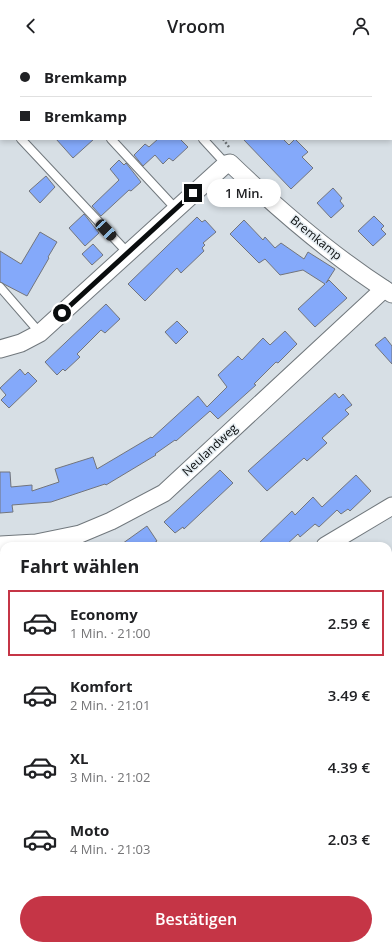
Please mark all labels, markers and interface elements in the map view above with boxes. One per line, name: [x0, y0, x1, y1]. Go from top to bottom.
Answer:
text: Vroom: [167, 14, 225, 38]
icon: back: [20, 15, 42, 37]
icon: person: [350, 15, 372, 37]
text: Bremkamp: [44, 67, 127, 87]
text: Bremkamp: [44, 106, 127, 126]
callout: 1 Min.: [207, 179, 281, 207]
route end: [184, 184, 202, 202]
text: 1 Min.: [225, 184, 263, 202]
street label: Bremkamp: [287, 212, 346, 264]
car: [93, 217, 119, 243]
route start: [53, 304, 71, 322]
street label: Neulandweg: [178, 419, 241, 480]
text: Fahrt wählen: [20, 554, 139, 578]
text: Economy: [70, 604, 138, 624]
icon: car: [22, 605, 58, 641]
text: 2.59 €: [328, 613, 370, 633]
text: 1 Min. · 21:00: [70, 624, 151, 642]
text: Komfort: [70, 676, 132, 696]
icon: car: [22, 677, 58, 713]
text: 3.49 €: [328, 685, 370, 705]
text: 2 Min. · 21:01: [70, 696, 151, 714]
text: XL: [70, 748, 88, 768]
icon: car: [22, 749, 58, 785]
text: 4.39 €: [328, 757, 370, 777]
text: 3 Min. · 21:02: [70, 768, 151, 786]
text: Moto: [70, 820, 109, 840]
icon: car: [22, 821, 58, 857]
text: 2.03 €: [328, 829, 370, 849]
text: 4 Min. · 21:03: [70, 840, 151, 858]
button: Bestätigen: [20, 896, 372, 942]

